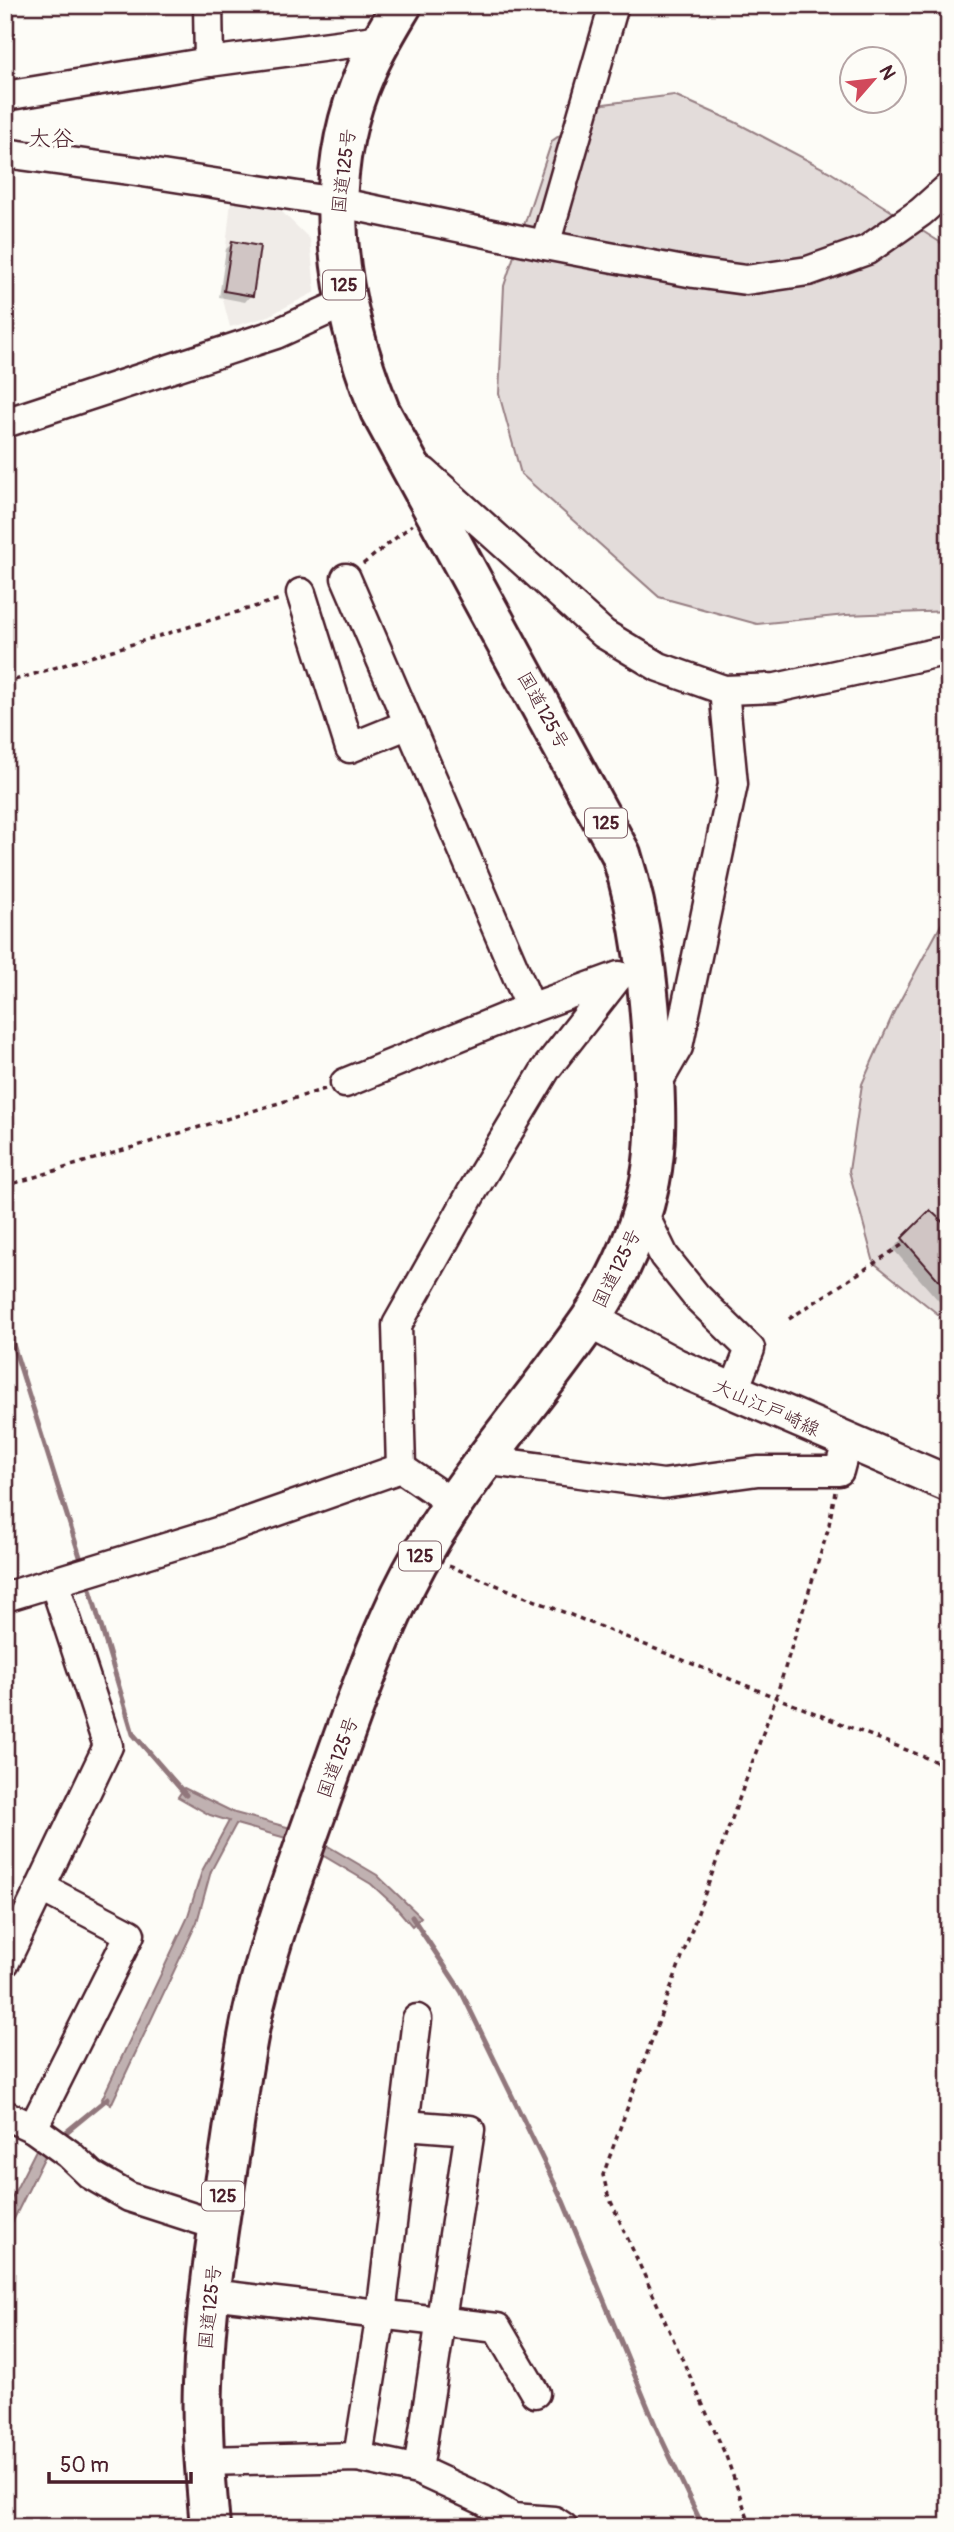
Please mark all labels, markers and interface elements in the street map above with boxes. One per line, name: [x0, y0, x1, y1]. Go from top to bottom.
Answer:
north arrow: [838, 46, 908, 116]
text: N: [874, 61, 901, 84]
district label: 大谷: [28, 124, 74, 153]
street label: 国道125号: [327, 127, 361, 215]
road number: 125: [323, 270, 365, 300]
street label: 国道125号: [512, 667, 574, 754]
road number: 125: [585, 808, 627, 838]
street label: 国道125号: [587, 1225, 646, 1312]
street label: 大山江戸崎線: [710, 1374, 824, 1442]
road number: 125: [399, 1541, 441, 1570]
street label: 国道125号: [312, 1713, 364, 1802]
road number: 125: [202, 2182, 244, 2210]
street label: 国道125号: [194, 2263, 226, 2351]
scale bar: [49, 2441, 191, 2485]
text: 50 m: [60, 2452, 109, 2479]

